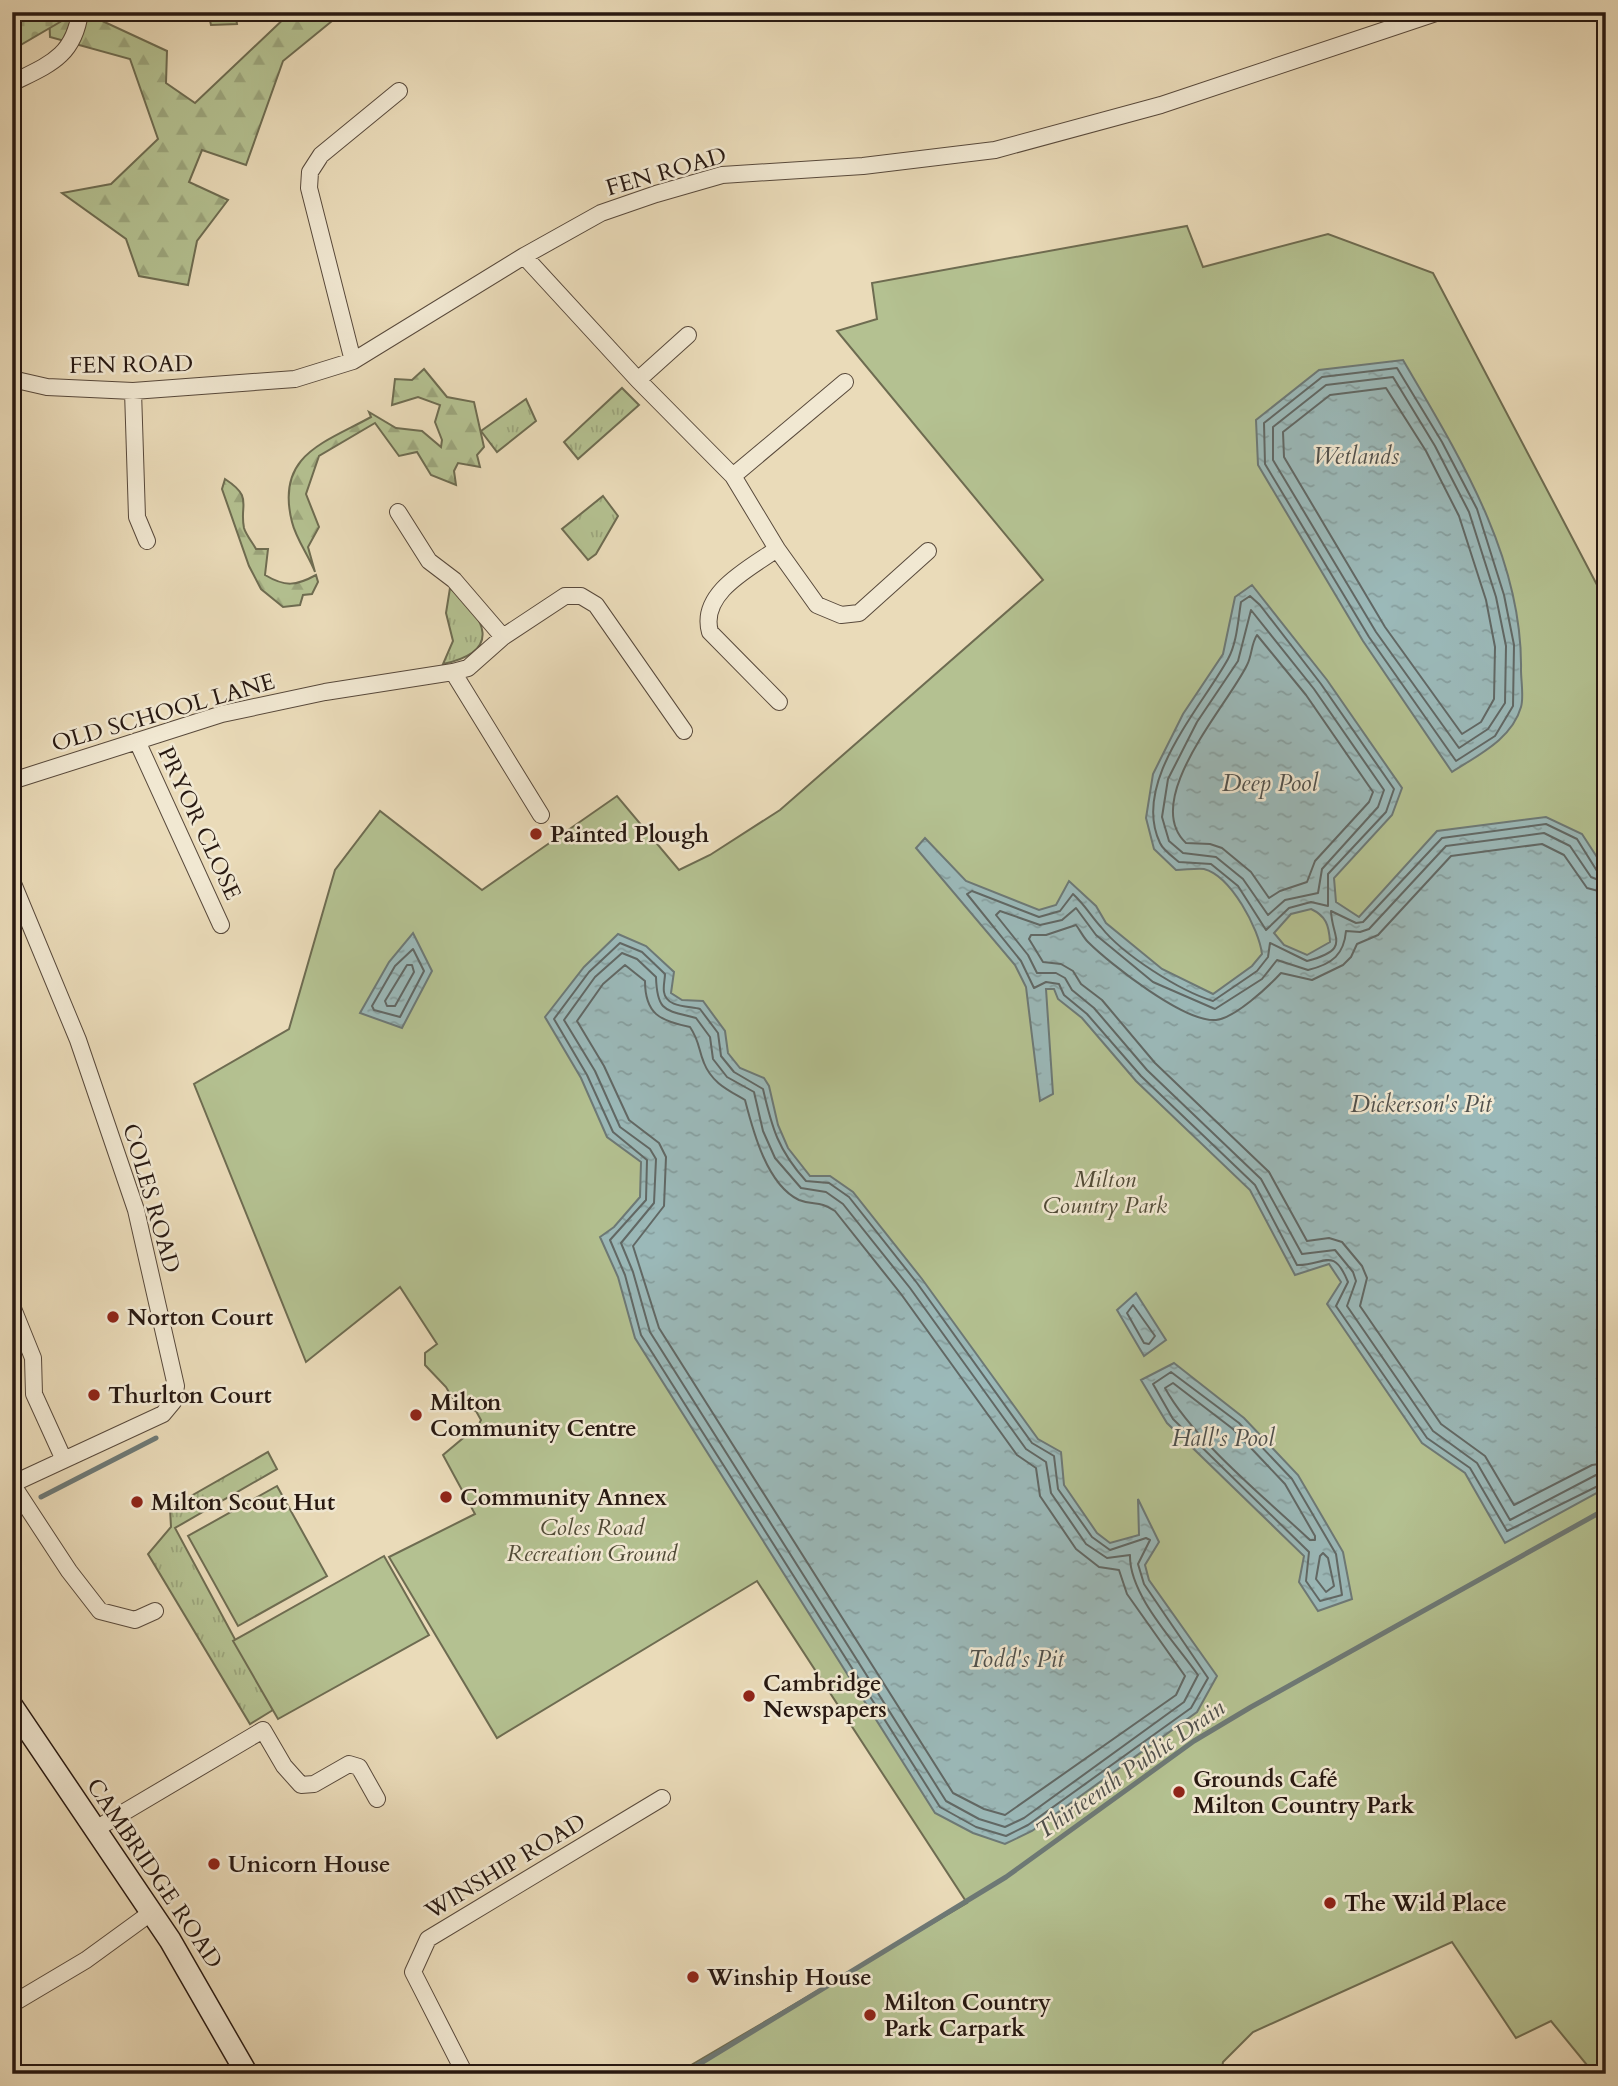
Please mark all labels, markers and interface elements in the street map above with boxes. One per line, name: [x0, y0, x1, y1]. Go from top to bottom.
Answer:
street label: FEN ROAD: [602, 139, 730, 203]
street label: FEN ROAD: [69, 348, 193, 381]
water label: Wetlands: [1313, 440, 1399, 473]
street label: OLD SCHOOL LANE: [48, 666, 278, 759]
street label: PRYOR CLOSE: [150, 742, 249, 905]
water label: Deep Pool: [1222, 767, 1319, 800]
place label: Painted Plough: [550, 819, 709, 850]
marker: Painted Plough: [528, 826, 544, 842]
water label: Dickerson's Pit: [1350, 1088, 1493, 1121]
street label: COLES ROAD: [115, 1120, 188, 1276]
park label: Milton Country Park: [1043, 1164, 1168, 1221]
place label: Norton Court: [127, 1302, 273, 1333]
marker: Norton Court: [105, 1309, 121, 1325]
place label: Thurlton Court: [108, 1380, 272, 1411]
marker: Thurlton Court: [86, 1387, 102, 1403]
place label: Milton Community Centre: [430, 1387, 637, 1444]
marker: Milton Community Centre: [408, 1407, 424, 1423]
water label: Hall's Pool: [1171, 1422, 1276, 1455]
place label: Community Annex: [460, 1482, 668, 1513]
place label: Milton Scout Hut: [151, 1487, 335, 1518]
marker: Community Annex: [438, 1489, 454, 1505]
marker: Milton Scout Hut: [129, 1494, 145, 1510]
park label: Coles Road Recreation Ground: [507, 1512, 678, 1569]
water label: Todd's Pit: [968, 1643, 1065, 1676]
place label: Cambridge Newspapers: [763, 1668, 887, 1725]
marker: Cambridge Newspapers: [741, 1688, 757, 1704]
water label: Thirteenth Public Drain: [1029, 1691, 1232, 1847]
place label: Grounds Café Milton Country Park: [1193, 1764, 1415, 1821]
street label: CAMBRIDGE ROAD: [79, 1772, 230, 1974]
marker: Grounds Café Milton Country Park: [1171, 1784, 1187, 1800]
street label: WINSHIP ROAD: [418, 1806, 591, 1927]
place label: Unicorn House: [228, 1849, 390, 1880]
marker: Unicorn House: [206, 1856, 222, 1872]
place label: The Wild Place: [1344, 1888, 1507, 1919]
marker: The Wild Place: [1322, 1895, 1338, 1911]
place label: Winship House: [706, 1962, 872, 1993]
marker: Winship House: [685, 1969, 701, 1985]
place label: Milton Country Park Carpark: [884, 1987, 1051, 2044]
marker: Milton Country Park Carpark: [862, 2007, 878, 2023]

